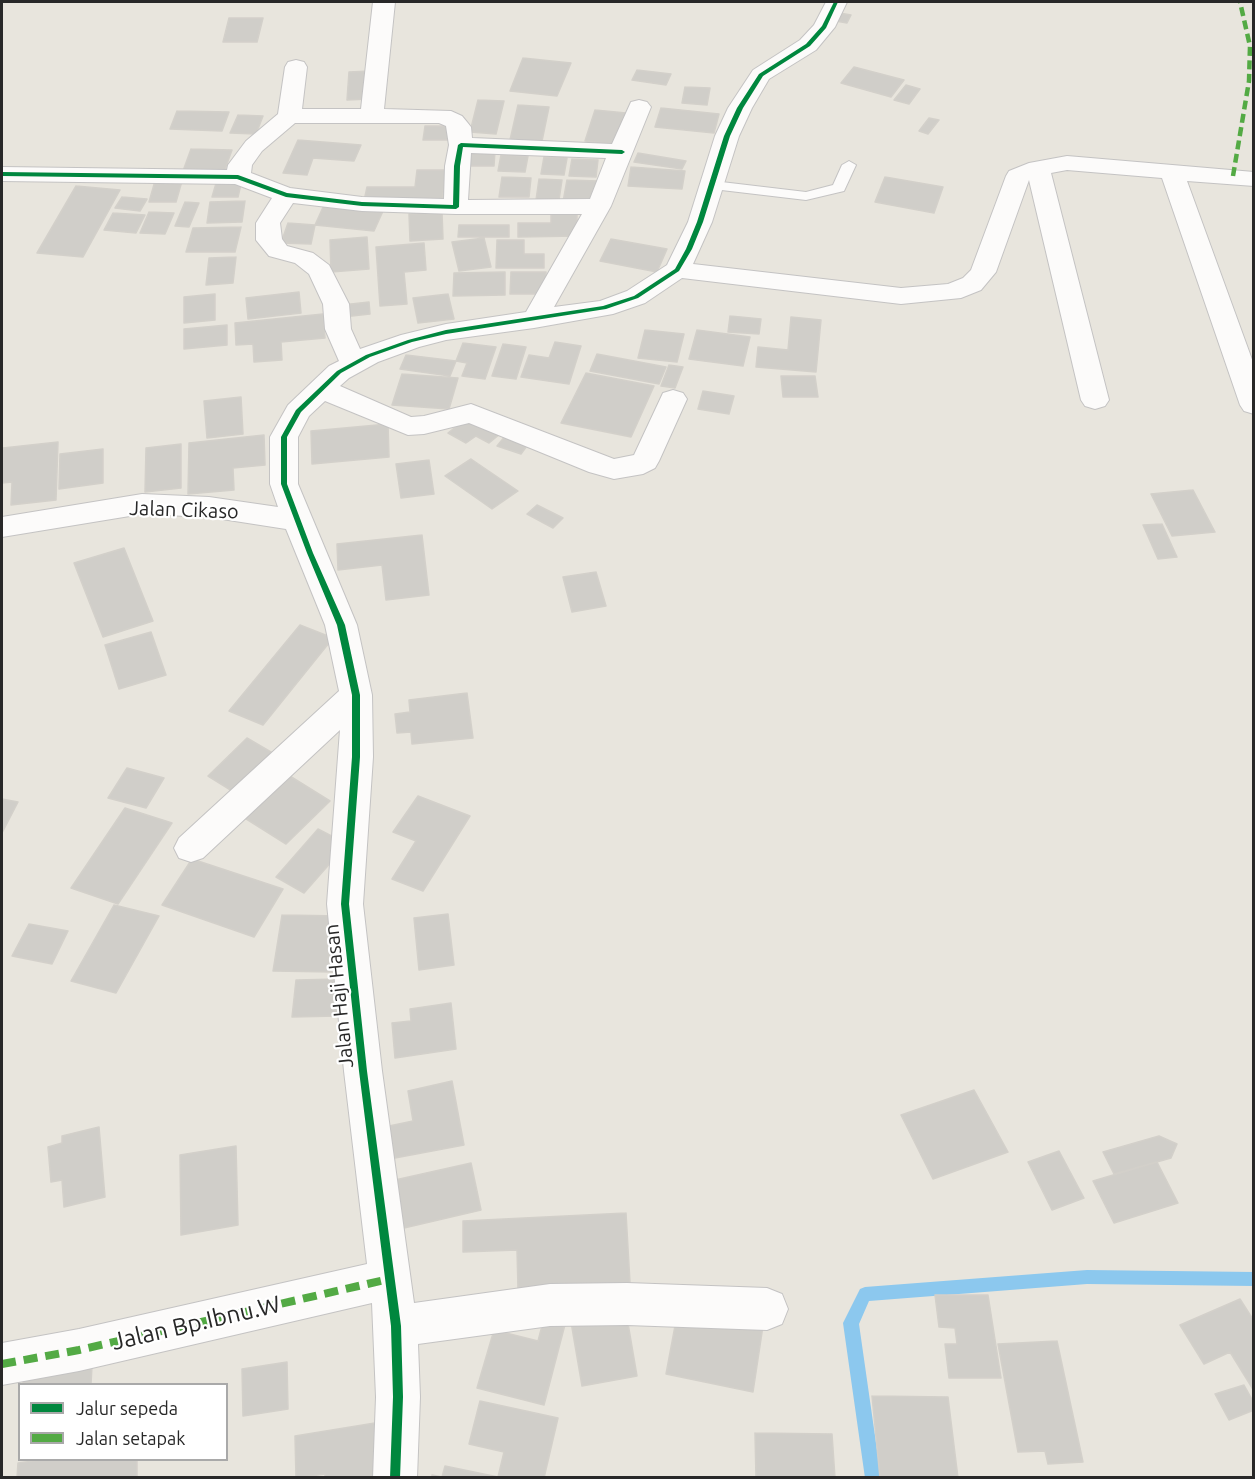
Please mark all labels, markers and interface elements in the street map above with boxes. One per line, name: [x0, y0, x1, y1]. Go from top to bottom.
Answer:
street label: Jalan Cikaso: [129, 496, 239, 524]
street label: Jalan Haji Hasan: [319, 923, 359, 1069]
street label: Jalan Bp.Ibnu.W: [109, 1290, 283, 1356]
legend: [18, 1383, 228, 1461]
text: Jalur sepeda: [76, 1398, 178, 1418]
text: Jalan setapak: [76, 1428, 185, 1448]

